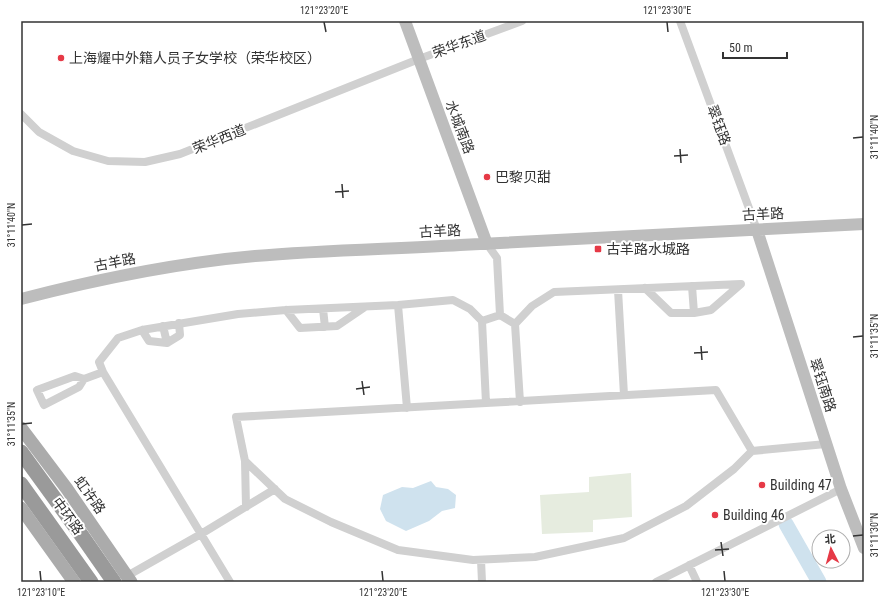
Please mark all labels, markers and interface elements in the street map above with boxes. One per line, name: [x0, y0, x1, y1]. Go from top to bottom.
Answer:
text: 121°23'20"E: [300, 5, 348, 16]
text: 121°23'30"E: [643, 5, 691, 16]
street label: 荣华东道: [430, 27, 488, 61]
scale bar: [723, 34, 787, 60]
text: 50 m: [729, 41, 753, 55]
place label: 上海耀中外籍人员子女学校（荣华校区）: [69, 50, 321, 66]
marker: 上海耀中外籍人员子女学校（荣华校区）: [56, 53, 66, 63]
street label: 水城南路: [442, 98, 478, 156]
street label: 翠钰路: [704, 103, 734, 147]
text: 31°11'40"N: [869, 115, 880, 159]
street label: 荣华西道: [190, 121, 248, 157]
place label: 巴黎贝甜: [495, 169, 551, 185]
marker: 巴黎贝甜: [482, 172, 492, 182]
text: 31°11'40"N: [6, 203, 17, 247]
street label: 古羊路: [742, 205, 784, 223]
street label: 古羊路: [419, 222, 461, 240]
place label: 古羊路水城路: [606, 241, 690, 257]
marker: 古羊路水城路: [593, 244, 603, 254]
street label: 古羊路: [93, 250, 137, 274]
text: 31°11'35"N: [869, 314, 880, 358]
street label: 翠钰南路: [807, 356, 839, 414]
text: 31°11'35"N: [6, 402, 17, 446]
street label: 虹许路: [71, 473, 109, 517]
place label: Building 47: [770, 477, 832, 493]
marker: Building 47: [757, 480, 767, 490]
street label: 中环路: [49, 494, 87, 538]
place label: Building 46: [723, 507, 785, 523]
marker: Building 46: [710, 510, 720, 520]
text: 31°11'30"N: [869, 513, 880, 557]
north arrow: [811, 529, 851, 569]
text: 北: [824, 533, 836, 547]
text: 121°23'10"E: [17, 587, 65, 598]
text: 121°23'20"E: [359, 587, 407, 598]
text: 121°23'30"E: [701, 587, 749, 598]

